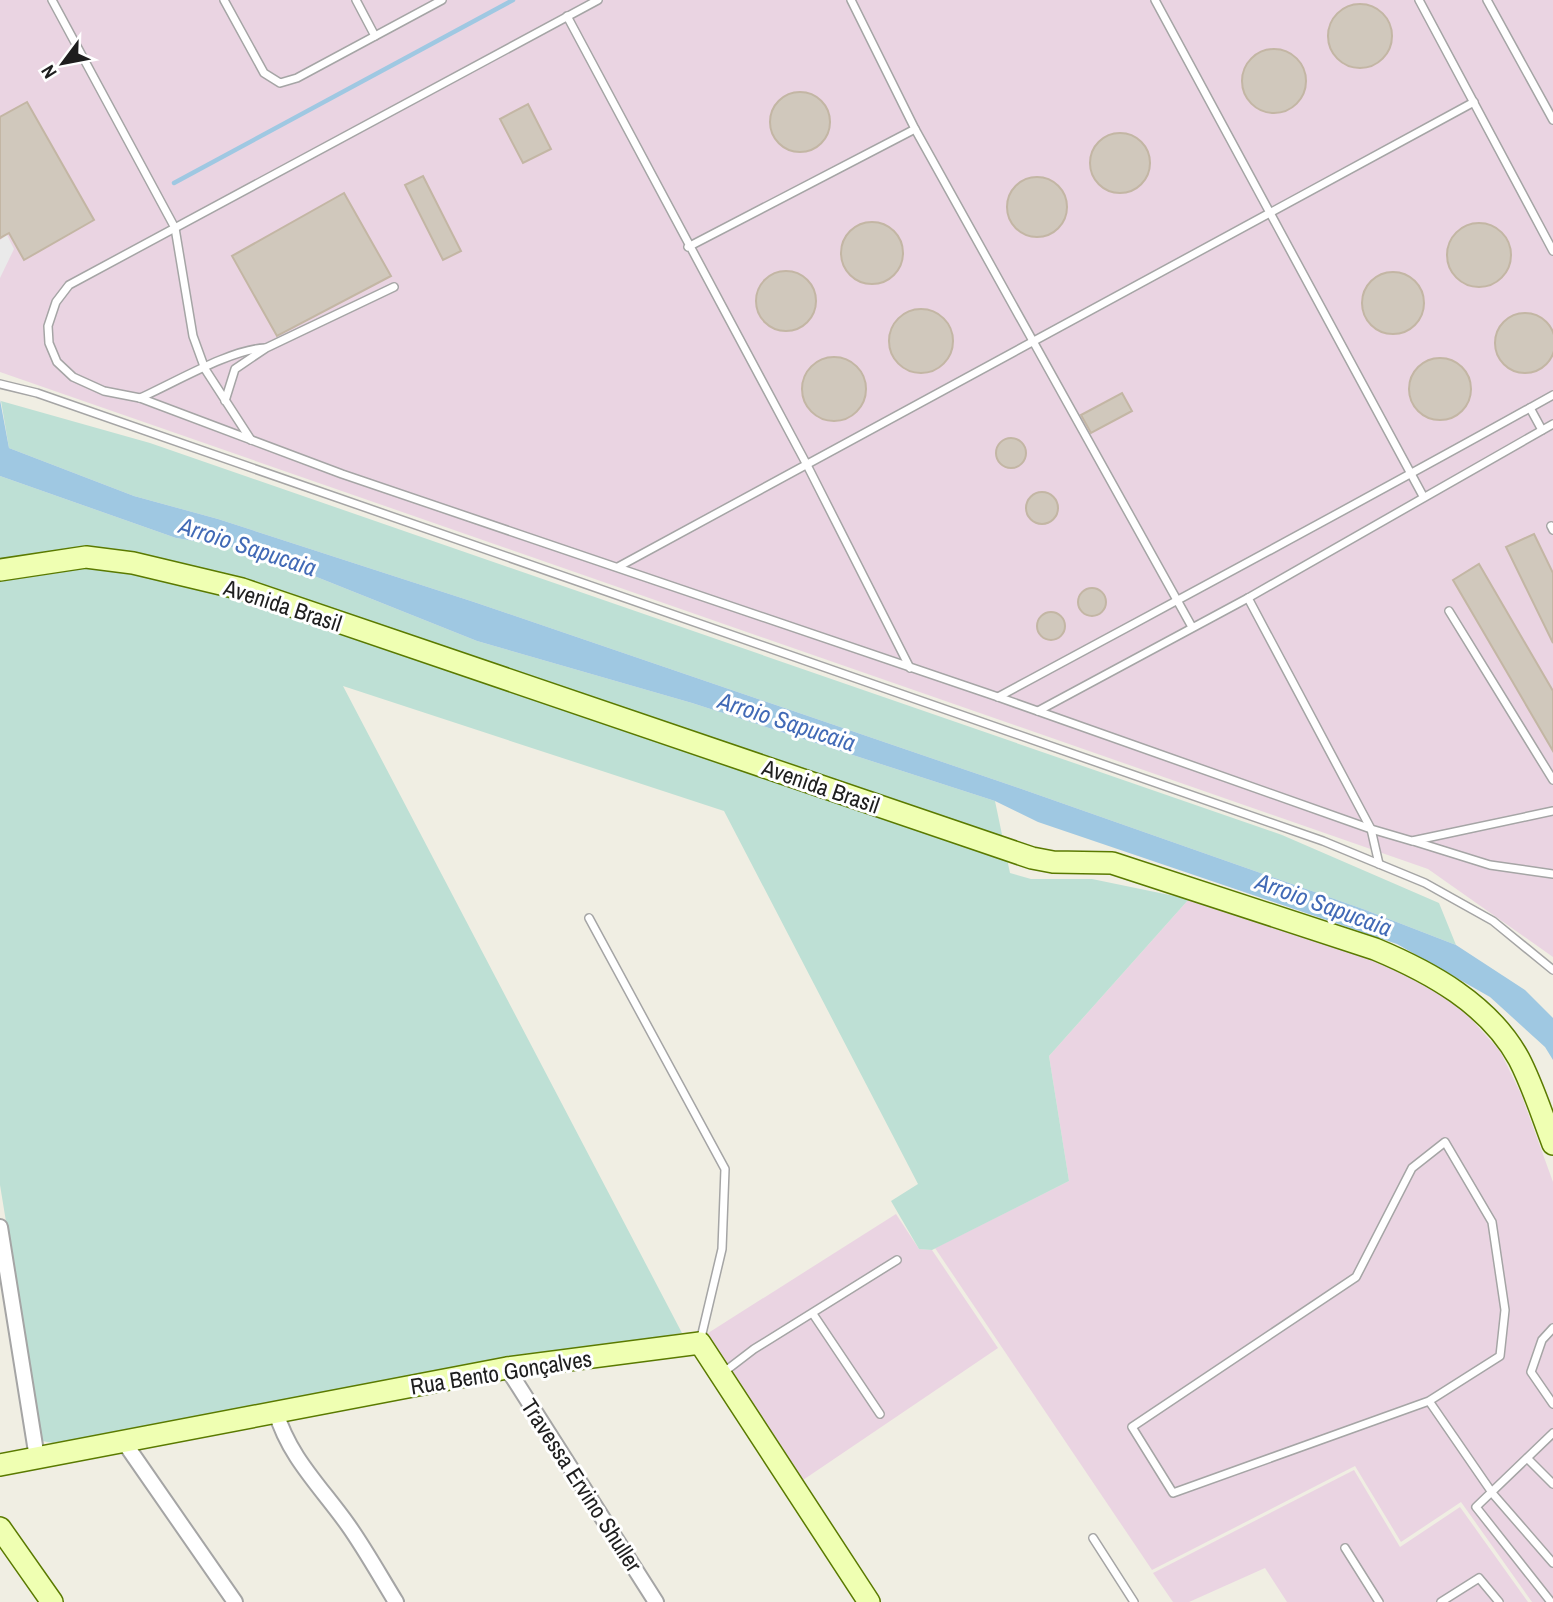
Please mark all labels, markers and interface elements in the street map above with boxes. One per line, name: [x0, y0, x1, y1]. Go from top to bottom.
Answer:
north arrow: [28, 28, 98, 98]
text: N: [35, 60, 63, 84]
water label: Arroio Sapucaia: [174, 508, 321, 583]
street label: Avenida Brasil: [219, 571, 346, 639]
water label: Arroio Sapucaia: [713, 683, 860, 758]
street label: Avenida Brasil: [757, 751, 884, 821]
water label: Arroio Sapucaia: [1251, 864, 1396, 943]
street label: Rua Bento Gonçalves: [408, 1342, 594, 1402]
street label: Travessa Ervino Shuller: [514, 1392, 650, 1578]

